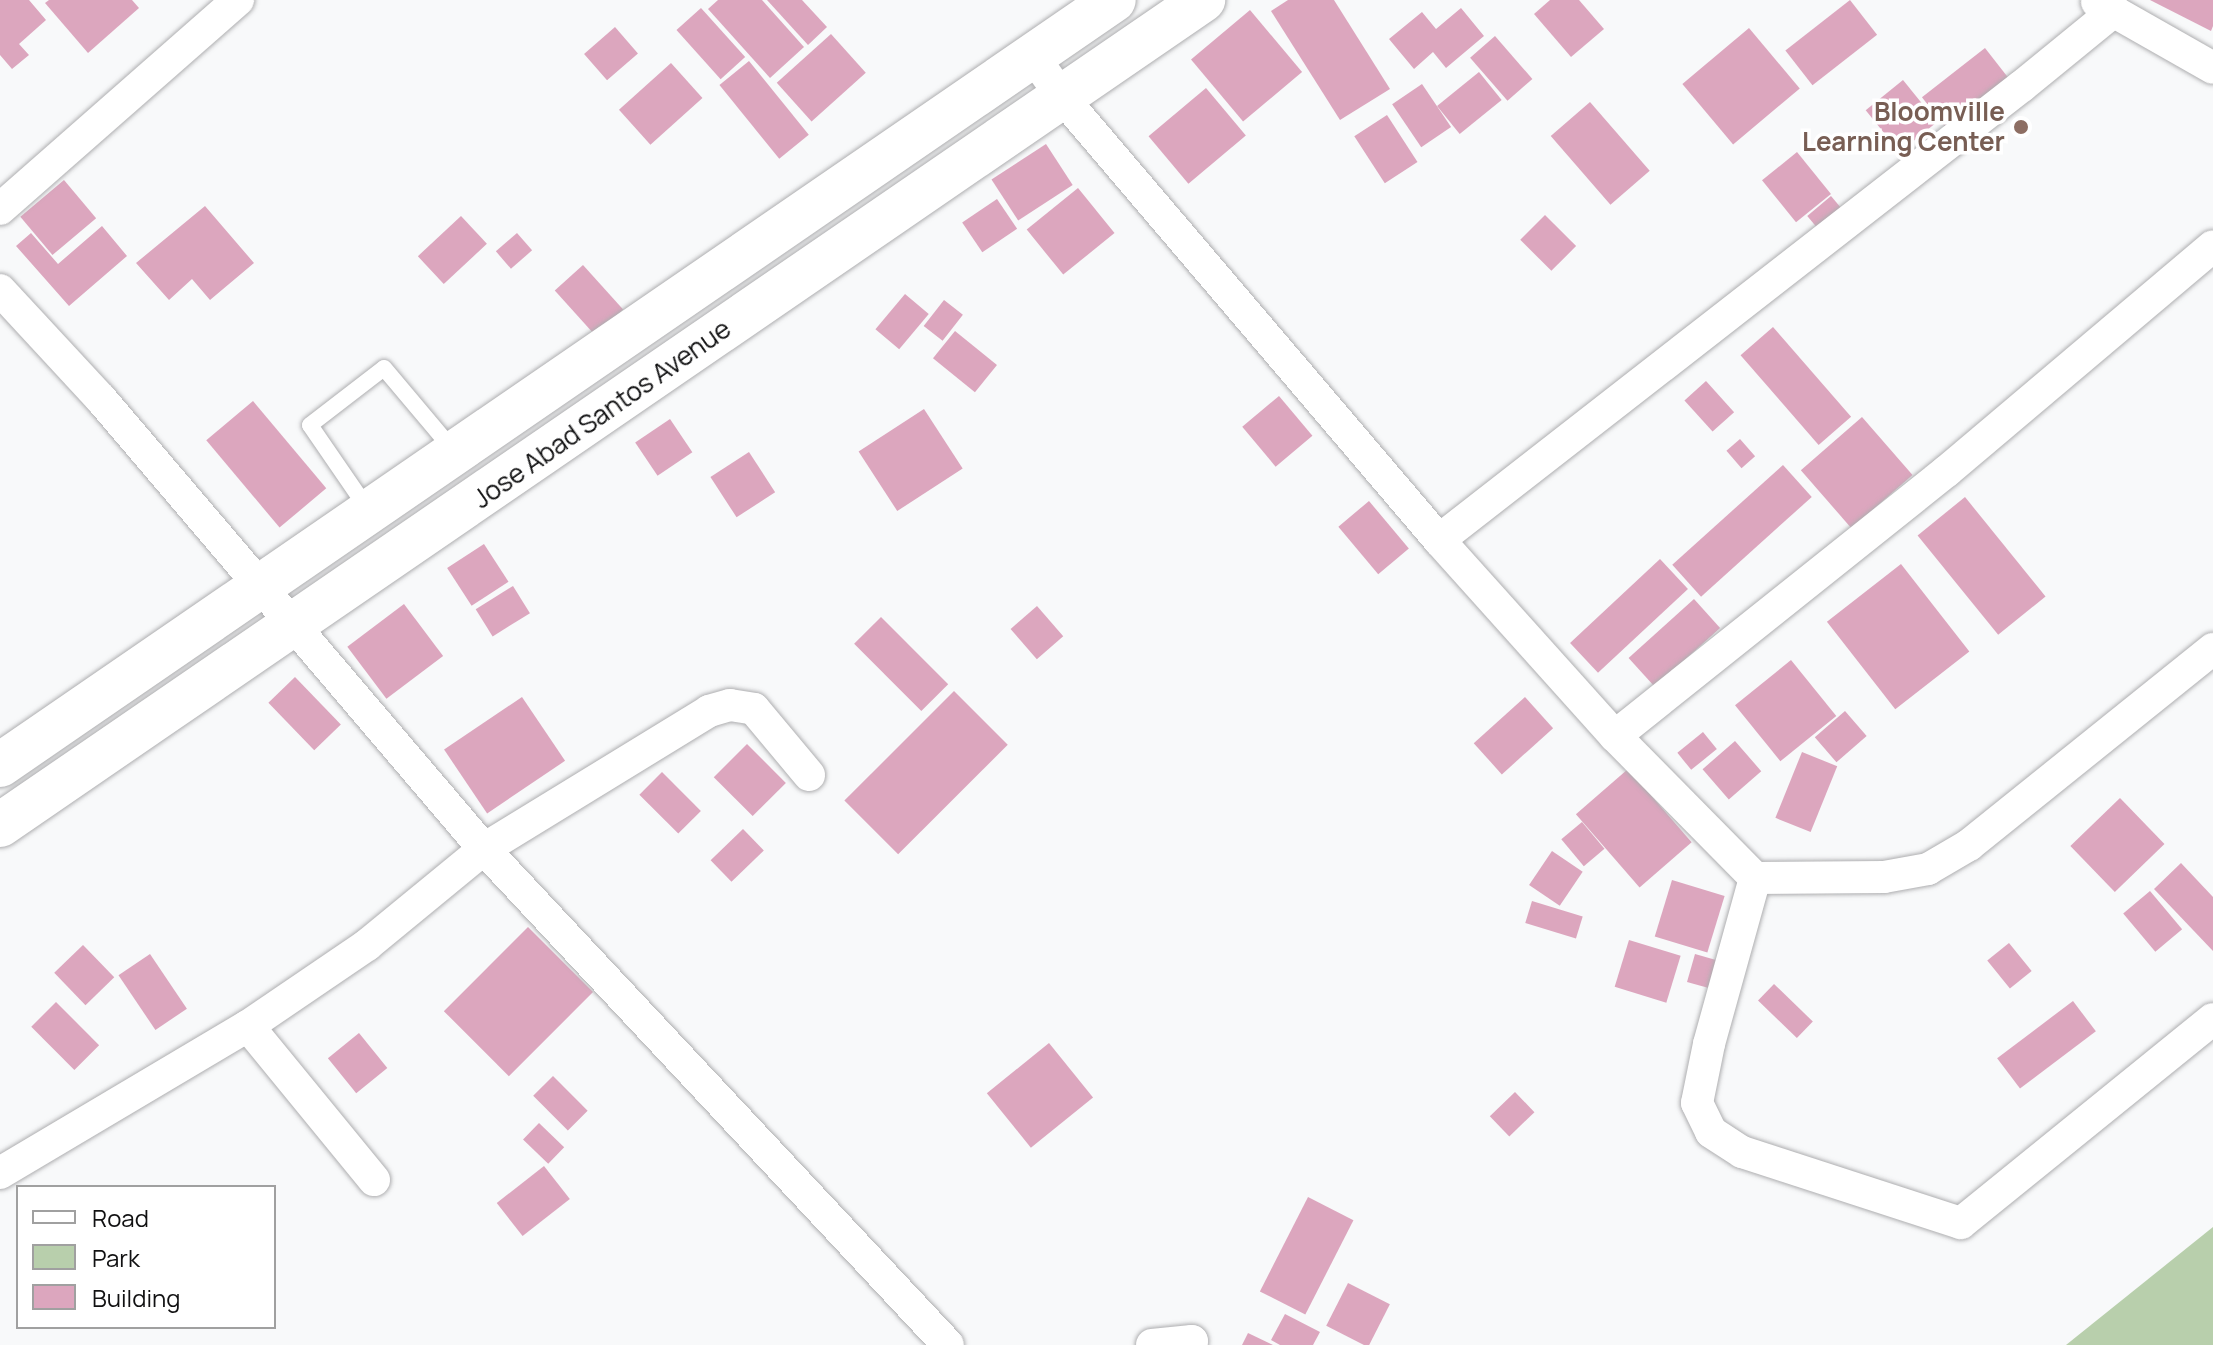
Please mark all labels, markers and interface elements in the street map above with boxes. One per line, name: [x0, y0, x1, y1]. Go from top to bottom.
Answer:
place label: Bloomville Learning Center: [1802, 96, 2005, 158]
marker: Bloomville Learning Center: [2012, 118, 2030, 136]
street label: Jose Abad Santos Avenue: [467, 313, 737, 515]
legend: [16, 1185, 276, 1329]
text: Road: [92, 1201, 149, 1234]
text: Park: [92, 1241, 140, 1274]
text: Building: [92, 1281, 180, 1314]

